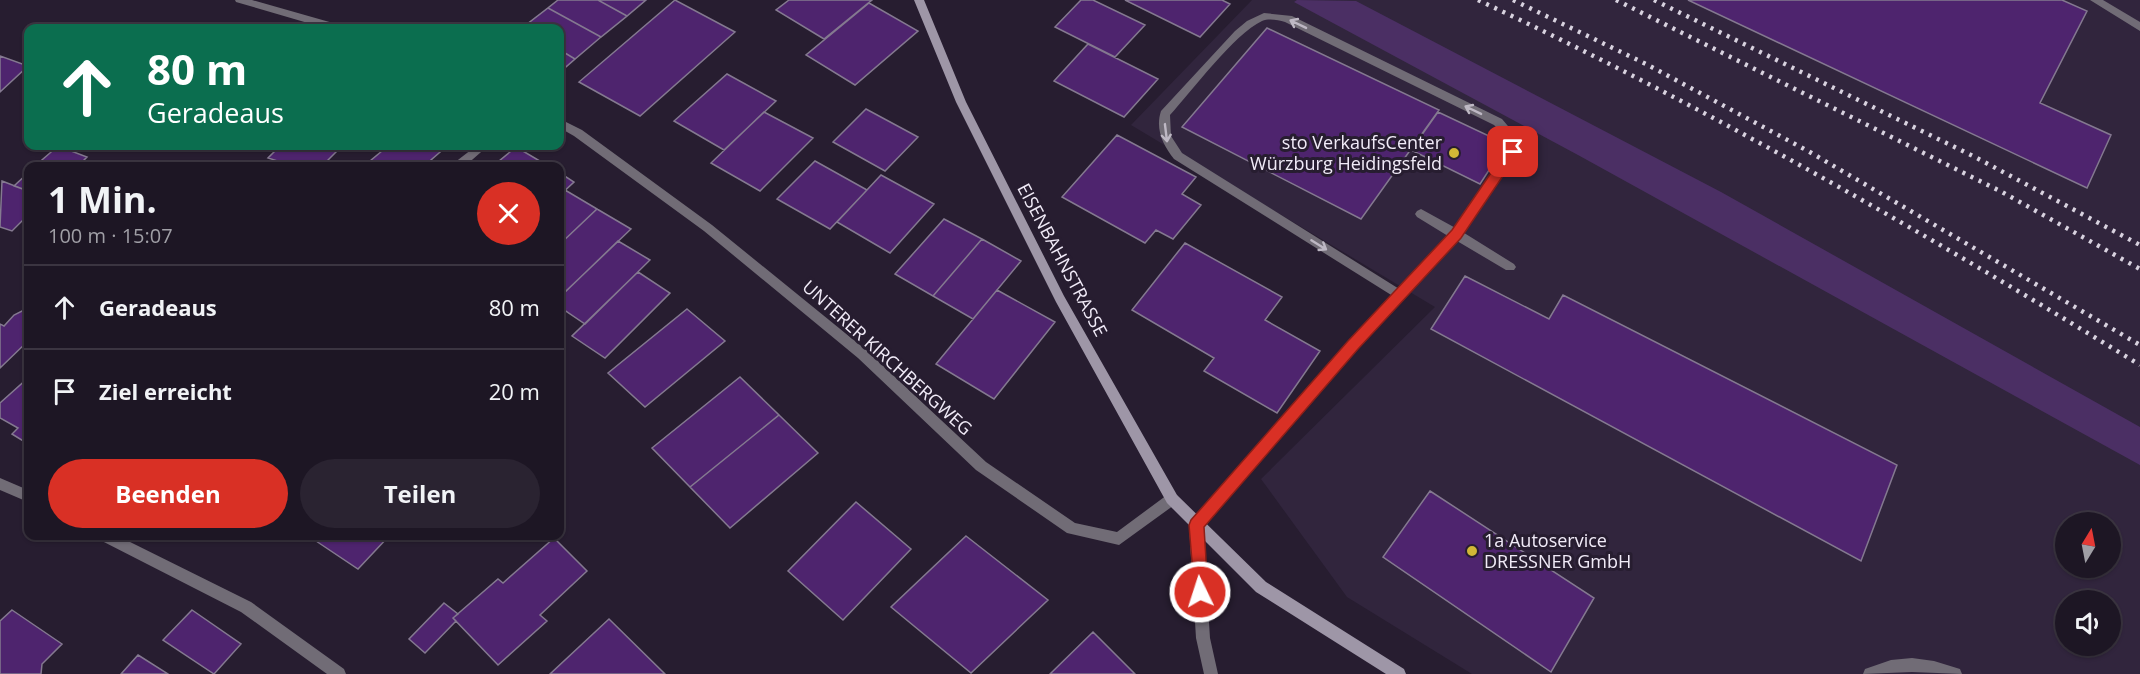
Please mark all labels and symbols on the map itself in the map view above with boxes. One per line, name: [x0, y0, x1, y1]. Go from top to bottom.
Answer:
one-way arrow: [1290, 17, 1308, 29]
one-way arrow: [1465, 103, 1483, 115]
one-way arrow: [1160, 123, 1171, 142]
pin: [1487, 126, 1538, 177]
place label: sto VerkaufsCenter Würzburg Heidingsfeld: [1250, 130, 1443, 175]
marker: sto VerkaufsCenter Würzburg Heidingsfeld: [1447, 146, 1461, 160]
street label: EISENBAHNSTRASSE: [1012, 179, 1113, 340]
one-way arrow: [1311, 238, 1328, 251]
street label: UNTERER KIRCHBERGWEG: [798, 274, 978, 440]
north arrow: [2055, 512, 2121, 578]
place label: 1a Autoservice DRESSNER GmbH: [1484, 528, 1631, 573]
marker: 1a Autoservice DRESSNER GmbH: [1465, 544, 1479, 558]
position arrow: [1168, 560, 1232, 624]

